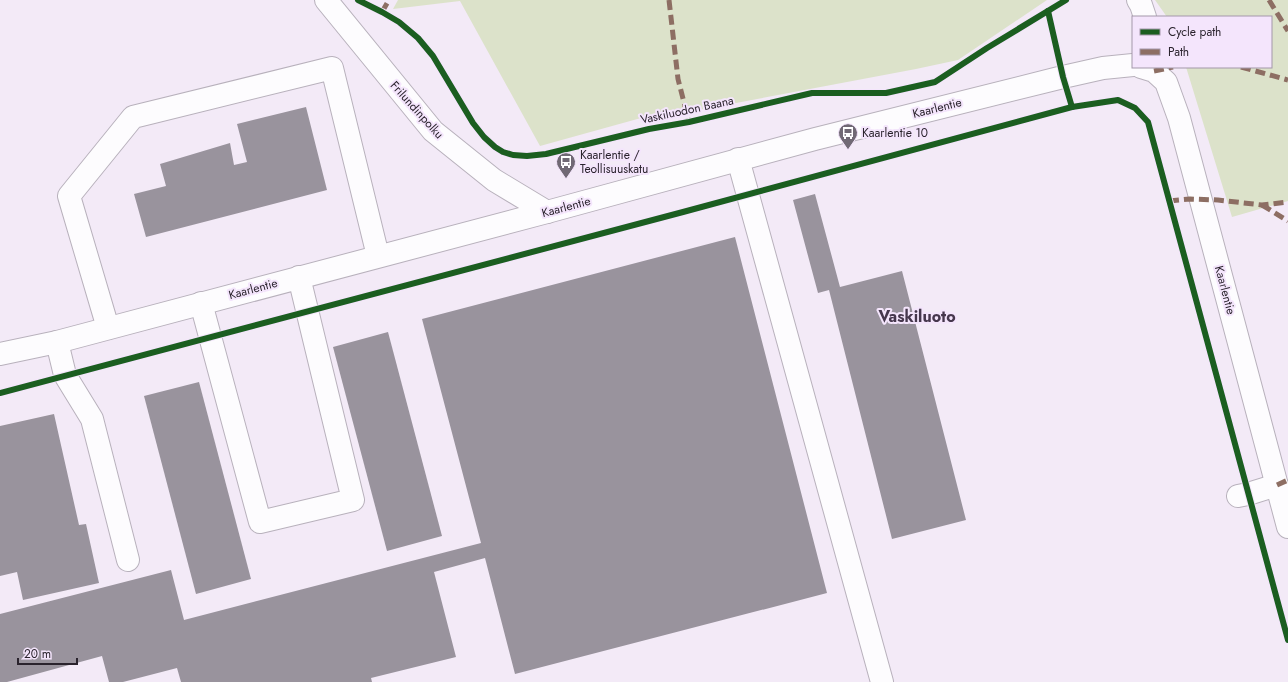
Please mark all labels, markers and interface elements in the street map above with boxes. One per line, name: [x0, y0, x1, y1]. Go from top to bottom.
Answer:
legend: [1132, 16, 1272, 68]
text: Cycle path: [1168, 23, 1221, 41]
text: Path: [1168, 43, 1189, 61]
street label: Frilundinpolku: [386, 77, 448, 143]
street label: Vaskiluodon Baana: [639, 91, 736, 129]
street label: Kaarlentie: [911, 93, 963, 123]
bus stop icon: Kaarlentie 10: [837, 122, 859, 150]
place label: Kaarlentie 10: [862, 124, 928, 142]
place label: Kaarlentie / Teollisuuskatu: [580, 146, 648, 178]
bus stop icon: Kaarlentie / Teollisuuskatu: [555, 151, 577, 179]
street label: Kaarlentie: [540, 192, 592, 222]
street label: Kaarlentie: [1210, 264, 1240, 316]
street label: Kaarlentie: [227, 274, 279, 304]
district label: Vaskiluoto: [877, 305, 956, 328]
scale bar: [18, 640, 77, 666]
text: 20 m: [24, 645, 51, 663]

